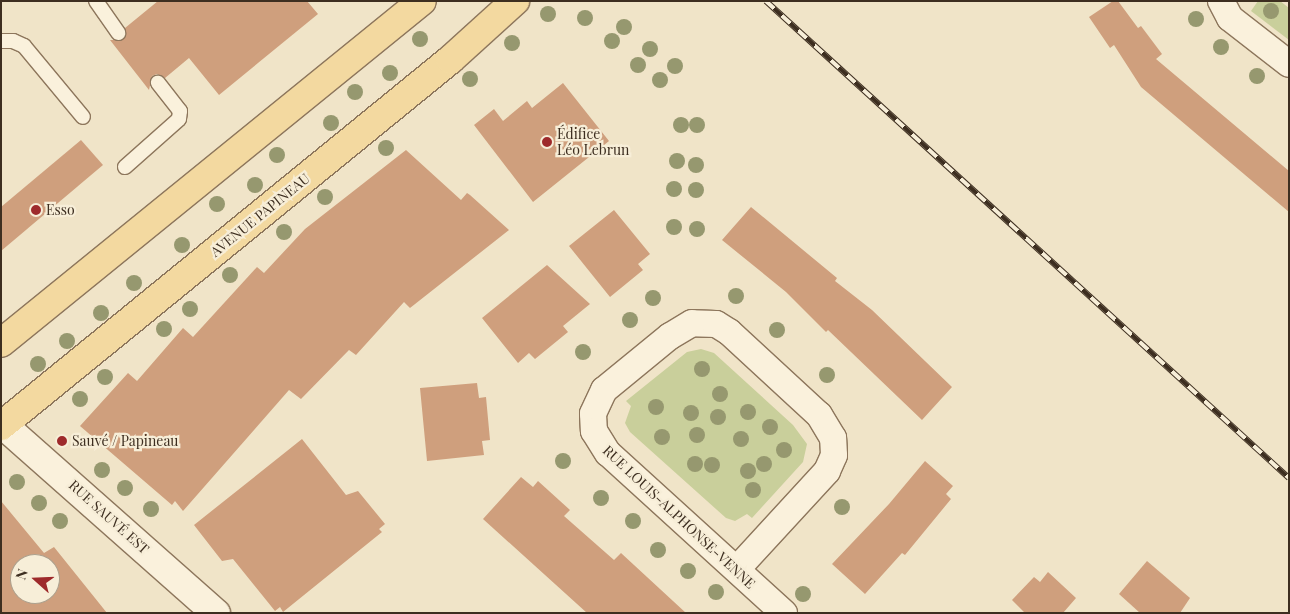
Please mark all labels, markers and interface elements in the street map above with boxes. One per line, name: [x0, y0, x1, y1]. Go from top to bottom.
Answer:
place label: Édifice Léo Lebrun: [557, 126, 629, 158]
marker: Édifice Léo Lebrun: [541, 136, 553, 148]
street label: AVENUE PAPINEAU: [207, 170, 313, 260]
place label: Esso: [46, 202, 75, 218]
marker: Esso: [30, 204, 42, 216]
place label: Sauvé / Papineau: [72, 433, 178, 449]
marker: Sauvé / Papineau: [56, 435, 68, 447]
street label: RUE LOUIS-ALPHONSE-VENNE: [599, 442, 759, 592]
street label: RUE SAUVÉ EST: [65, 477, 153, 557]
north arrow: [10, 554, 60, 604]
text: N: [11, 566, 32, 582]

